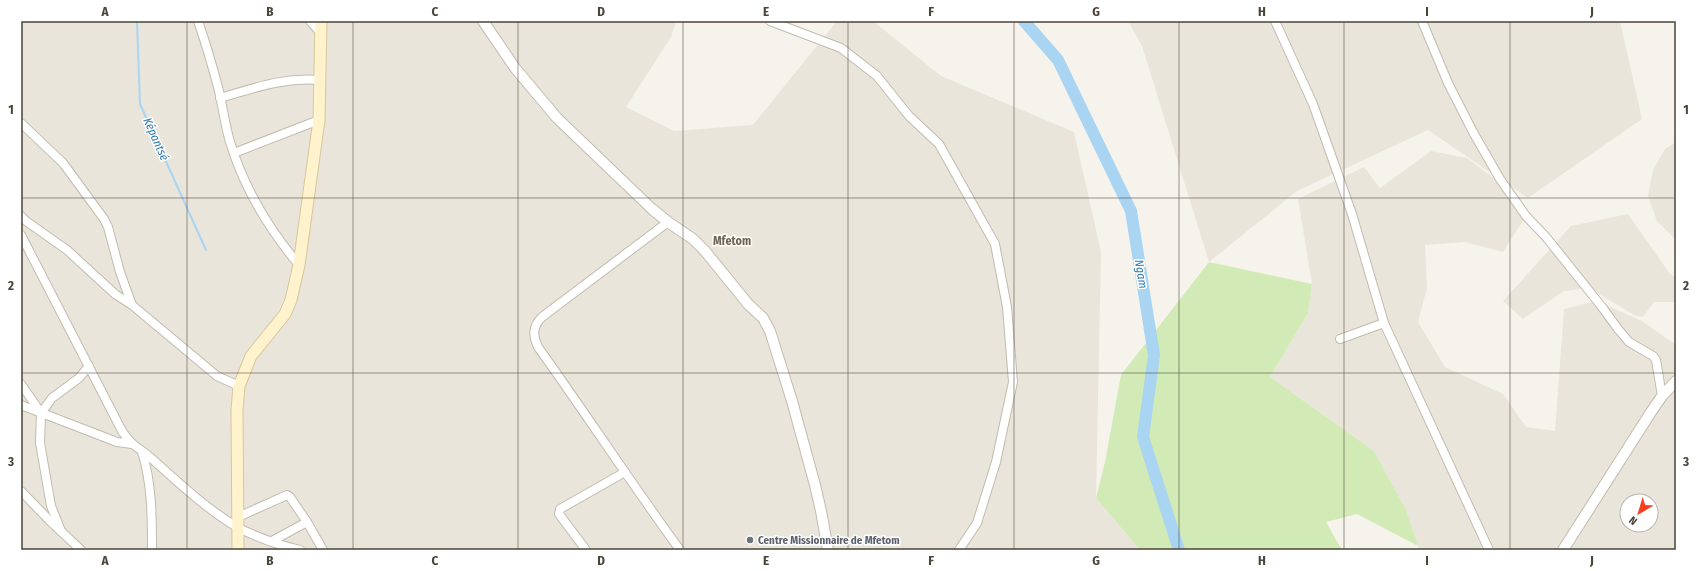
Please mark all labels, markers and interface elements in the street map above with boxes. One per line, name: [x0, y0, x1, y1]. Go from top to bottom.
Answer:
text: A: [100, 4, 109, 19]
text: B: [266, 4, 274, 19]
text: C: [432, 4, 439, 19]
text: D: [597, 4, 605, 19]
text: E: [763, 4, 769, 19]
text: F: [928, 4, 934, 19]
text: G: [1092, 4, 1100, 19]
text: H: [1258, 4, 1266, 19]
text: I: [1425, 4, 1429, 19]
text: J: [1589, 4, 1594, 19]
text: 1: [8, 102, 14, 117]
text: 1: [1683, 102, 1689, 117]
water label: Képantsé: [140, 115, 172, 163]
district label: Mfetom: [713, 234, 751, 248]
water label: Ngam: [1132, 259, 1150, 289]
text: 2: [7, 278, 14, 293]
text: 2: [1682, 278, 1689, 293]
text: 3: [7, 454, 14, 469]
text: 3: [1682, 454, 1689, 469]
north arrow: [1619, 493, 1659, 533]
text: N: [1627, 513, 1640, 528]
place label: Centre Missionnaire de Mfetom: [758, 534, 900, 547]
marker: Centre Missionnaire de Mfetom: [745, 535, 755, 545]
text: A: [100, 553, 109, 568]
text: B: [266, 553, 274, 568]
text: C: [432, 553, 439, 568]
text: D: [597, 553, 605, 568]
text: E: [763, 553, 769, 568]
text: F: [928, 553, 934, 568]
text: G: [1092, 553, 1100, 568]
text: H: [1258, 553, 1266, 568]
text: I: [1425, 553, 1429, 568]
text: J: [1589, 553, 1594, 568]

